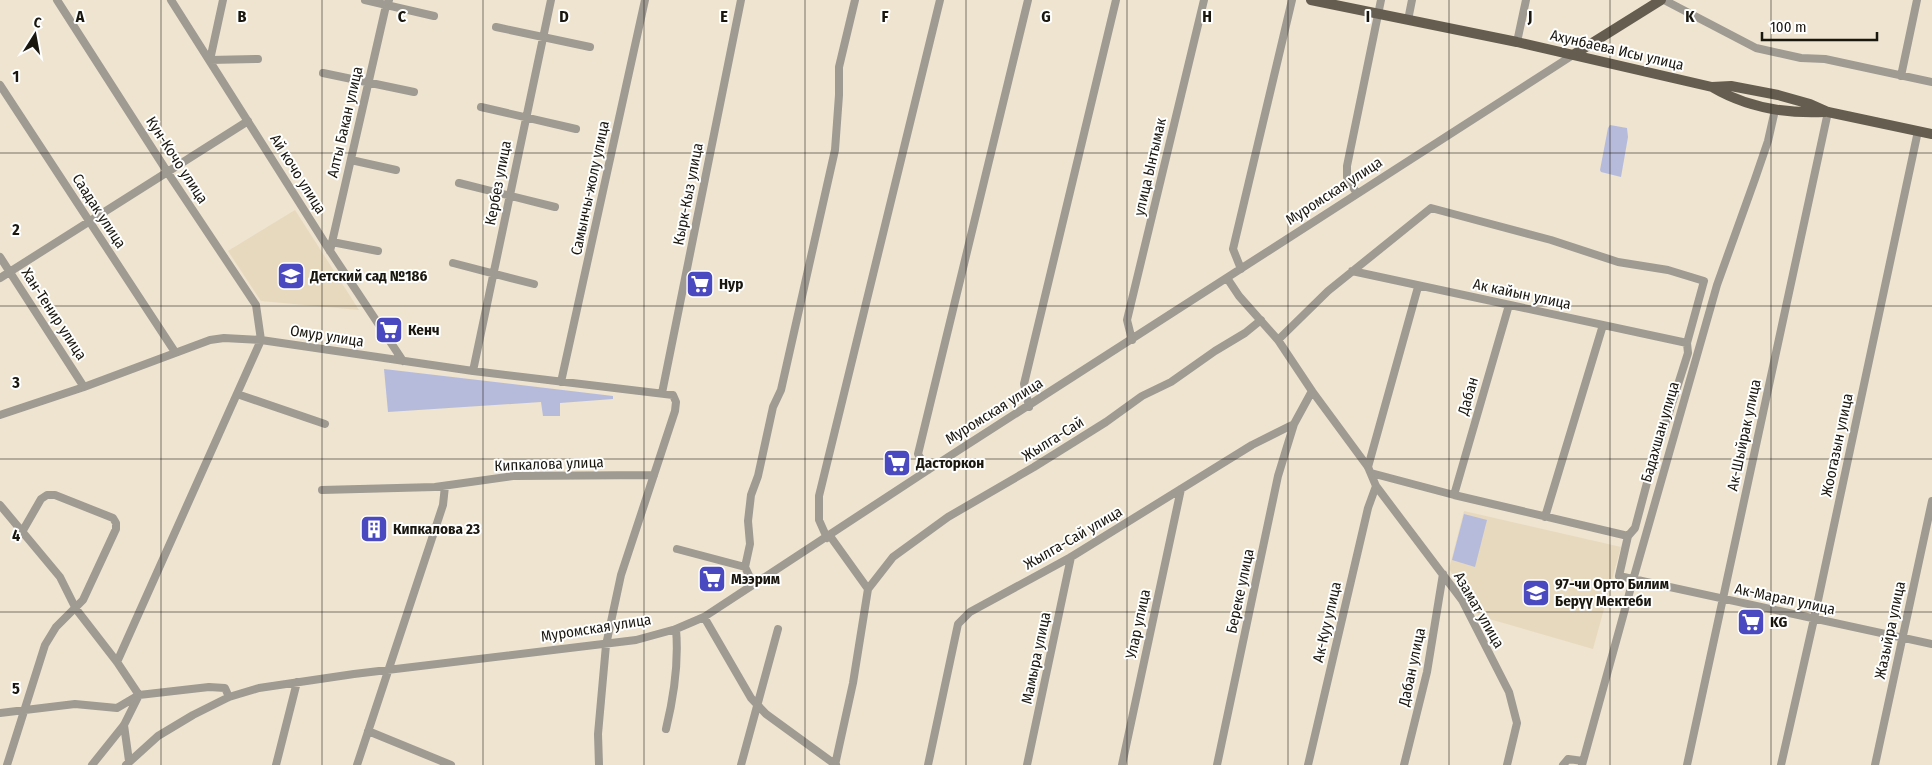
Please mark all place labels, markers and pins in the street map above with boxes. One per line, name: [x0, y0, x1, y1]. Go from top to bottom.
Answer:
school or university icon: Детский сад №186: [276, 261, 306, 291]
place label: Детский сад №186: [309, 267, 427, 285]
supermarket icon: Нур: [685, 269, 715, 299]
place label: Нур: [719, 275, 743, 293]
supermarket icon: Кенч: [374, 315, 404, 345]
place label: Кенч: [408, 321, 439, 339]
supermarket icon: Дасторкон: [882, 448, 912, 478]
place label: Дасторкон: [915, 454, 984, 472]
building icon: Кипкалова 23: [359, 514, 389, 544]
place label: Кипкалова 23: [393, 520, 480, 538]
supermarket icon: Мээрим: [697, 564, 727, 594]
place label: Мээрим: [731, 570, 780, 588]
place label: 97-чи Орто Билим Берүү Мектеби: [1555, 575, 1669, 610]
school or university icon: 97-чи Орто Билим Берүү Мектеби: [1521, 578, 1551, 608]
supermarket icon: KG: [1736, 607, 1766, 637]
place label: KG: [1770, 613, 1787, 631]

